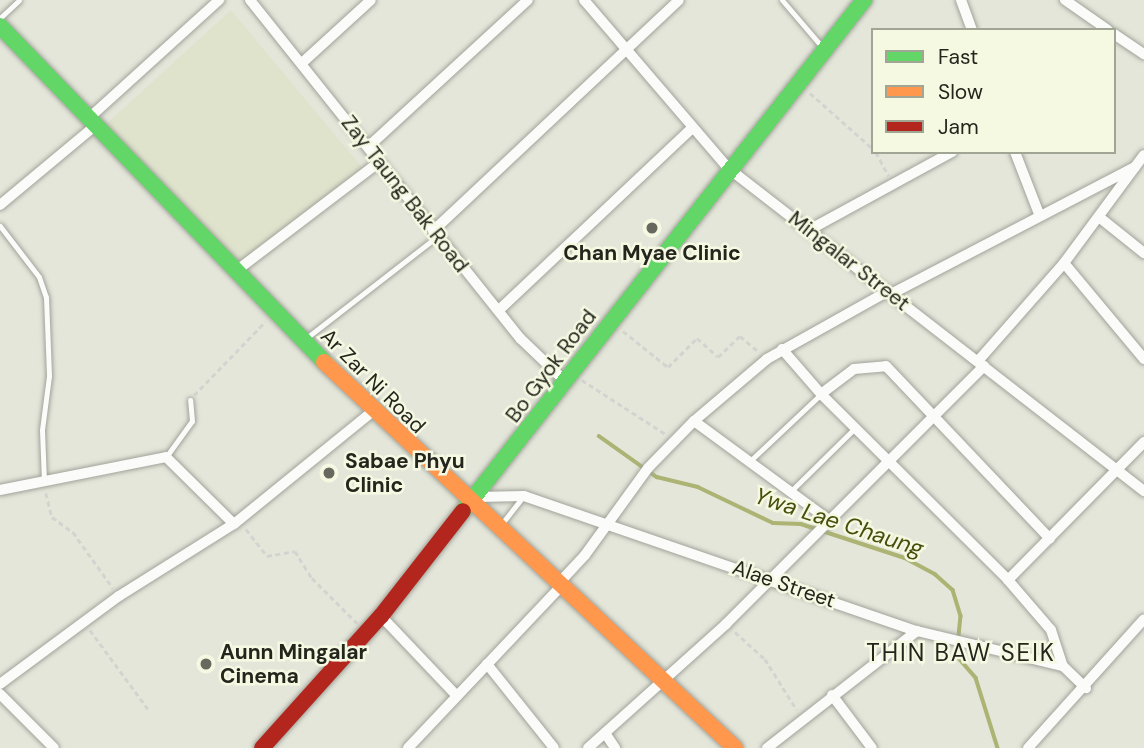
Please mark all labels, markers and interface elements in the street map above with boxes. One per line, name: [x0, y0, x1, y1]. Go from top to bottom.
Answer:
legend: [871, 28, 1116, 154]
text: Fast: [938, 43, 978, 71]
text: Slow: [938, 78, 983, 106]
street label: Zay Taung Bak Road: [336, 111, 474, 277]
text: Jam: [938, 113, 979, 141]
street label: Mingalar Street: [783, 206, 915, 316]
marker: Chan Myae Clinic: [642, 218, 662, 238]
place label: Chan Myae Clinic: [563, 240, 741, 266]
street label: Bo Gyok Road: [500, 305, 602, 427]
street label: Ar Zar Ni Road: [315, 323, 431, 439]
place label: Sabae Phyu Clinic: [345, 448, 465, 498]
marker: Sabae Phyu Clinic: [319, 463, 339, 483]
water label: Ywa Lae Chaung: [751, 482, 927, 562]
street label: Alae Street: [729, 555, 839, 613]
place label: Aunn Mingalar Cinema: [220, 639, 367, 689]
district label: THIN BAW SEIK: [868, 639, 1054, 667]
marker: Aunn Mingalar Cinema: [198, 656, 214, 672]

